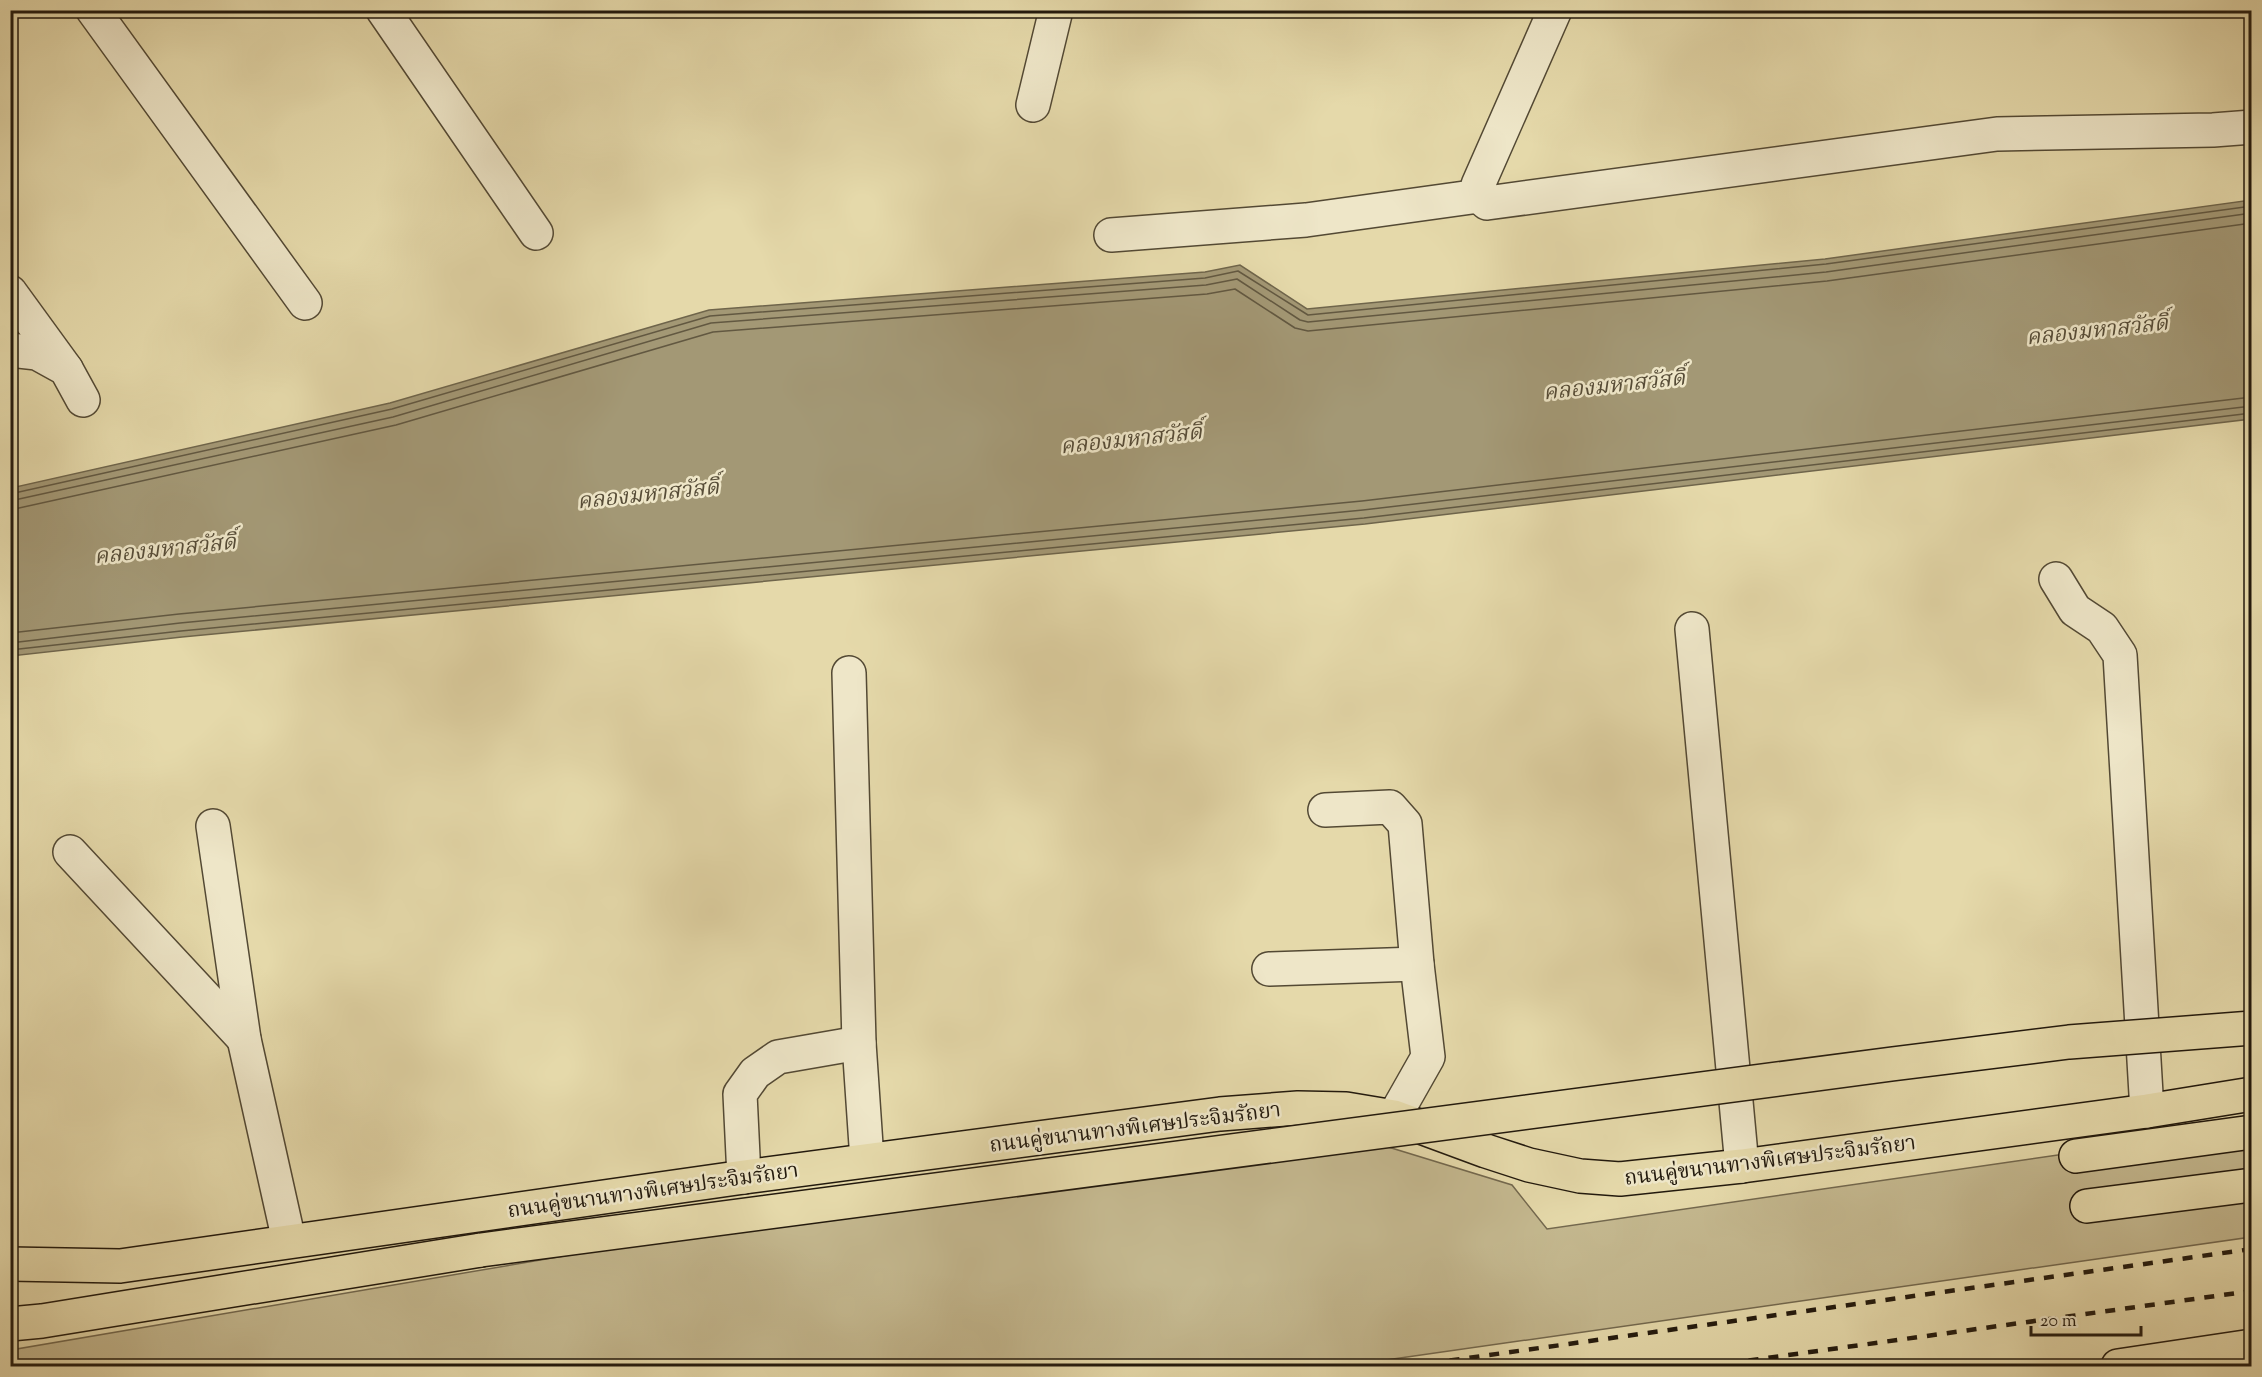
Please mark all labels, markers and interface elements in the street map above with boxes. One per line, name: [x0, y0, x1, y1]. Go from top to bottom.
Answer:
water label: คลองมหาสวัสดิ์: [2025, 305, 2177, 355]
water label: คลองมหาสวัสดิ์: [1542, 360, 1694, 410]
water label: คลองมหาสวัสดิ์: [1059, 414, 1211, 464]
water label: คลองมหาสวัสดิ์: [576, 469, 728, 519]
water label: คลองมหาสวัสดิ์: [93, 524, 245, 574]
street label: ถนนคู่ขนานทางพิเศษประจิมรัถยา: [988, 1096, 1283, 1162]
street label: ถนนคู่ขนานทางพิเศษประจิมรัถยา: [1623, 1129, 1918, 1195]
street label: ถนนคู่ขนานทางพิเศษประจิมรัถยา: [506, 1157, 801, 1227]
scale bar: [2031, 1299, 2140, 1337]
text: 20 m: [2040, 1309, 2077, 1335]

